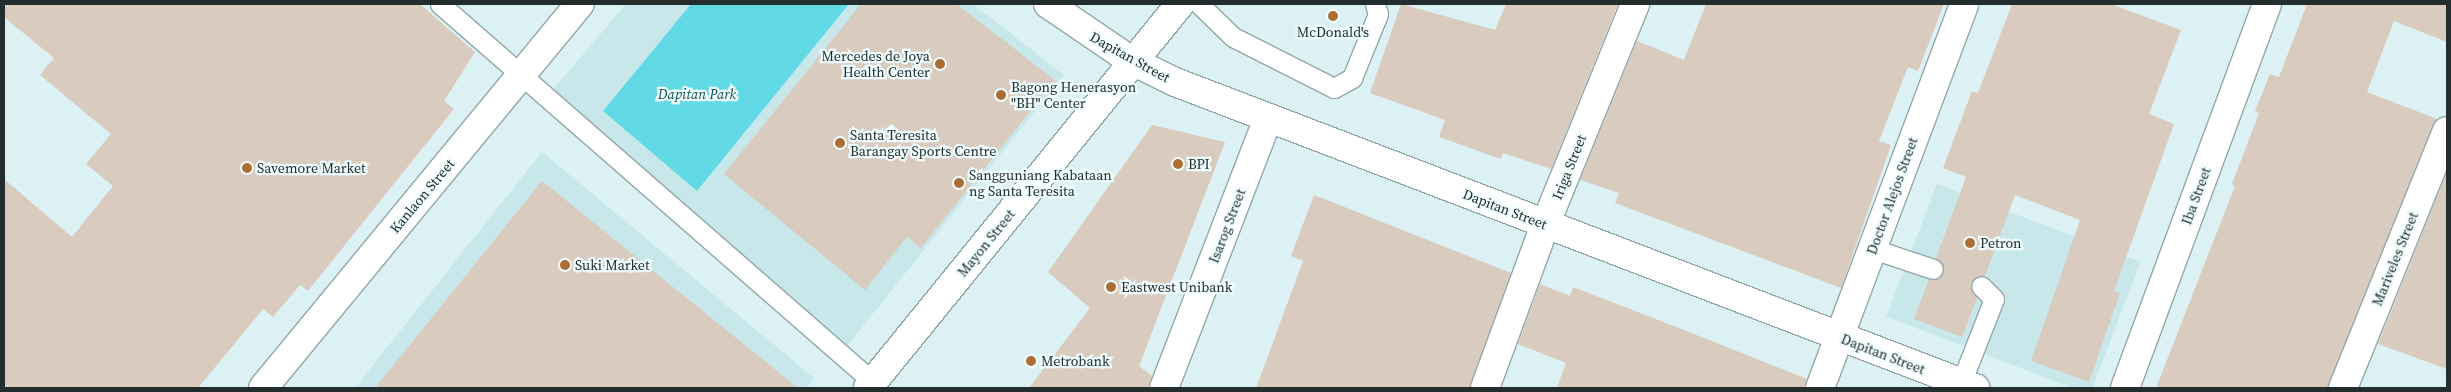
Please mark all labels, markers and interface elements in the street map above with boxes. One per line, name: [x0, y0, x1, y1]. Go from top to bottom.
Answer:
marker: McDonald's: [1327, 10, 1339, 22]
place label: McDonald's: [1297, 24, 1369, 40]
street label: Dapitan Street: [1087, 28, 1173, 86]
place label: Mercedes de Joya Health Center: [821, 48, 930, 80]
marker: Mercedes de Joya Health Center: [934, 58, 946, 70]
place label: Bagong Henerasyon "BH" Center: [1011, 79, 1136, 111]
park label: Dapitan Park: [658, 86, 736, 102]
marker: Bagong Henerasyon "BH" Center: [995, 89, 1007, 101]
place label: Santa Teresita Barangay Sports Centre: [850, 127, 996, 160]
street label: Iriga Street: [1548, 132, 1590, 202]
street label: Doctor Alejos Street: [1863, 135, 1921, 257]
marker: Santa Teresita Barangay Sports Centre: [834, 137, 846, 149]
street label: Kanlaon Street: [386, 156, 458, 236]
place label: BPI: [1188, 156, 1210, 172]
marker: BPI: [1172, 158, 1184, 170]
place label: Savemore Market: [257, 160, 366, 176]
marker: Savemore Market: [241, 162, 253, 174]
street label: Iba Street: [2178, 165, 2214, 227]
place label: Sangguniang Kabataan ng Santa Teresita: [969, 167, 1112, 200]
marker: Sangguniang Kabataan ng Santa Teresita: [953, 177, 965, 189]
street label: Dapitan Street: [1461, 185, 1549, 233]
street label: Isarog Street: [1205, 186, 1249, 266]
street label: Mayon Street: [954, 206, 1018, 280]
street label: Mariveles Street: [2368, 210, 2422, 308]
place label: Petron: [1980, 235, 2022, 251]
marker: Petron: [1964, 237, 1976, 249]
place label: Suki Market: [575, 257, 650, 273]
marker: Suki Market: [559, 259, 571, 271]
place label: Eastwest Unibank: [1121, 279, 1232, 295]
marker: Eastwest Unibank: [1105, 281, 1117, 293]
street label: Dapitan Street: [1839, 330, 1927, 378]
place label: Metrobank: [1041, 353, 1110, 369]
marker: Metrobank: [1025, 355, 1037, 367]

